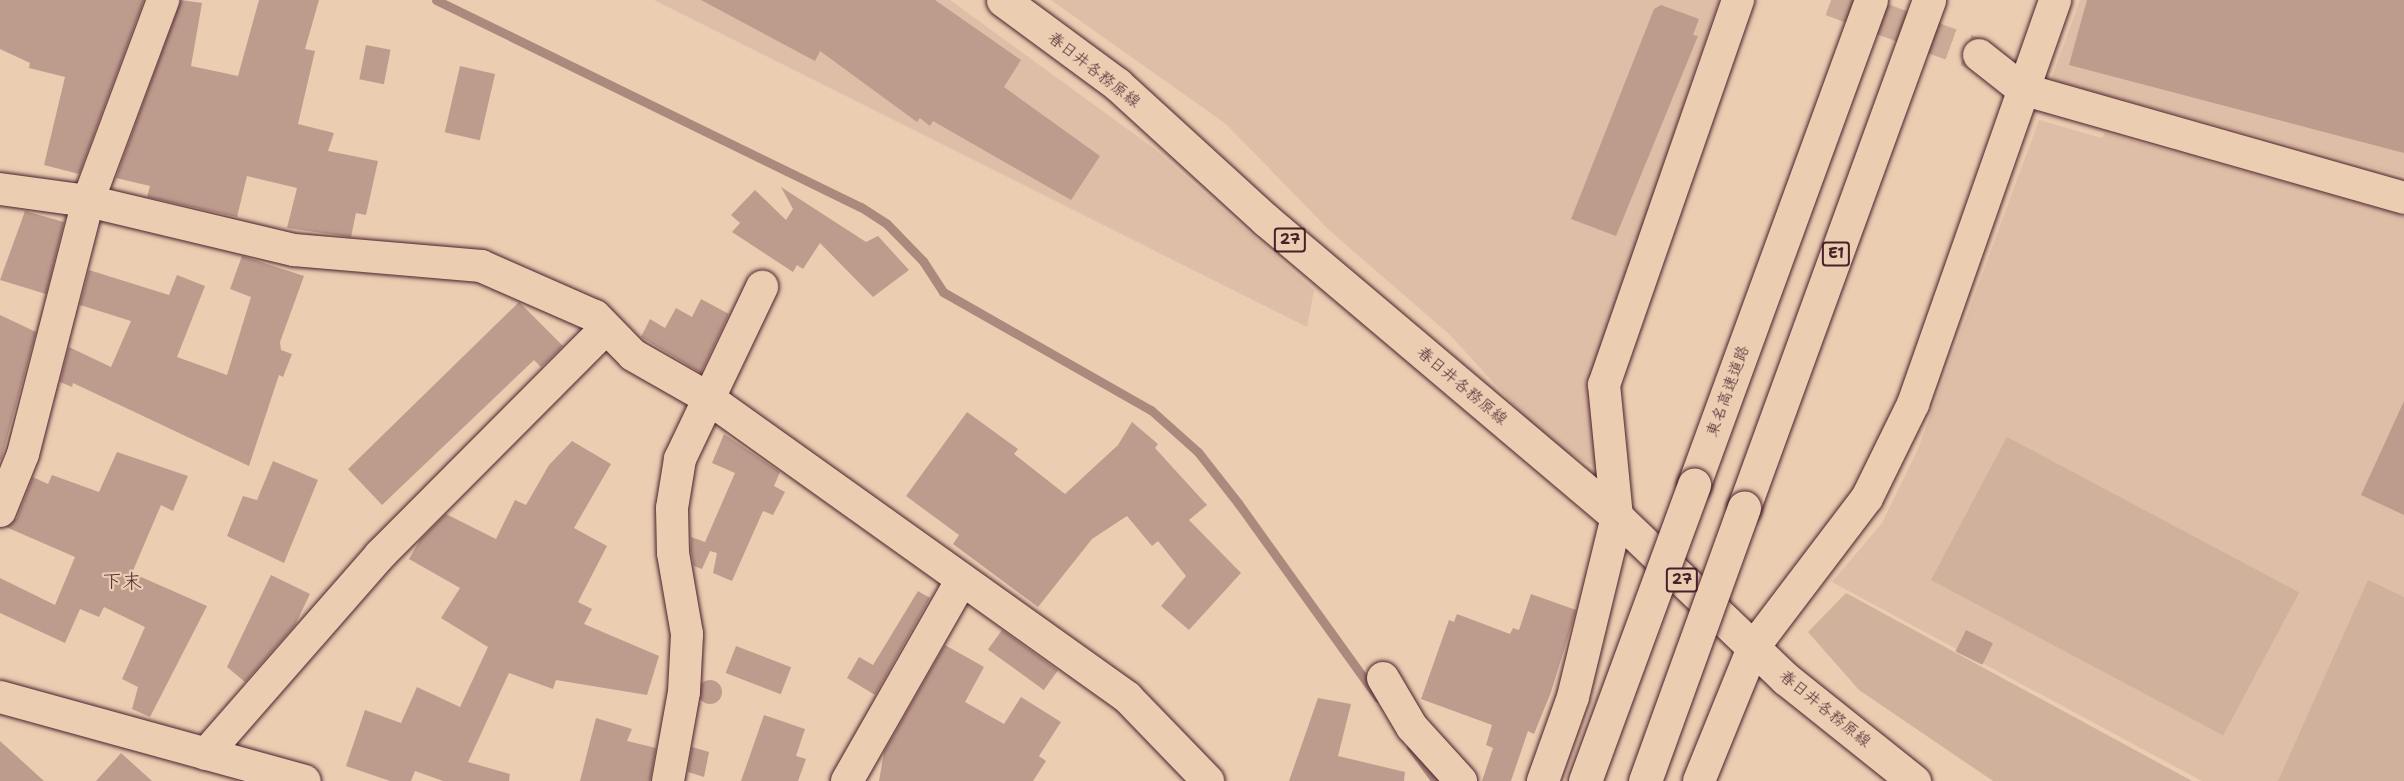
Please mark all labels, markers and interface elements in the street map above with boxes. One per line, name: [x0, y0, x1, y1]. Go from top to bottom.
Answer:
street label: 春日井各務原線: [1044, 28, 1144, 112]
road number: 27: [1274, 228, 1306, 252]
road number: E1: [1821, 242, 1851, 266]
street label: 春日井各務原線: [1413, 343, 1511, 429]
street label: 東名高速道路: [1703, 343, 1753, 439]
road number: 27: [1666, 568, 1698, 592]
district label: 下末: [102, 569, 142, 593]
street label: 春日井各務原線: [1775, 666, 1875, 752]

